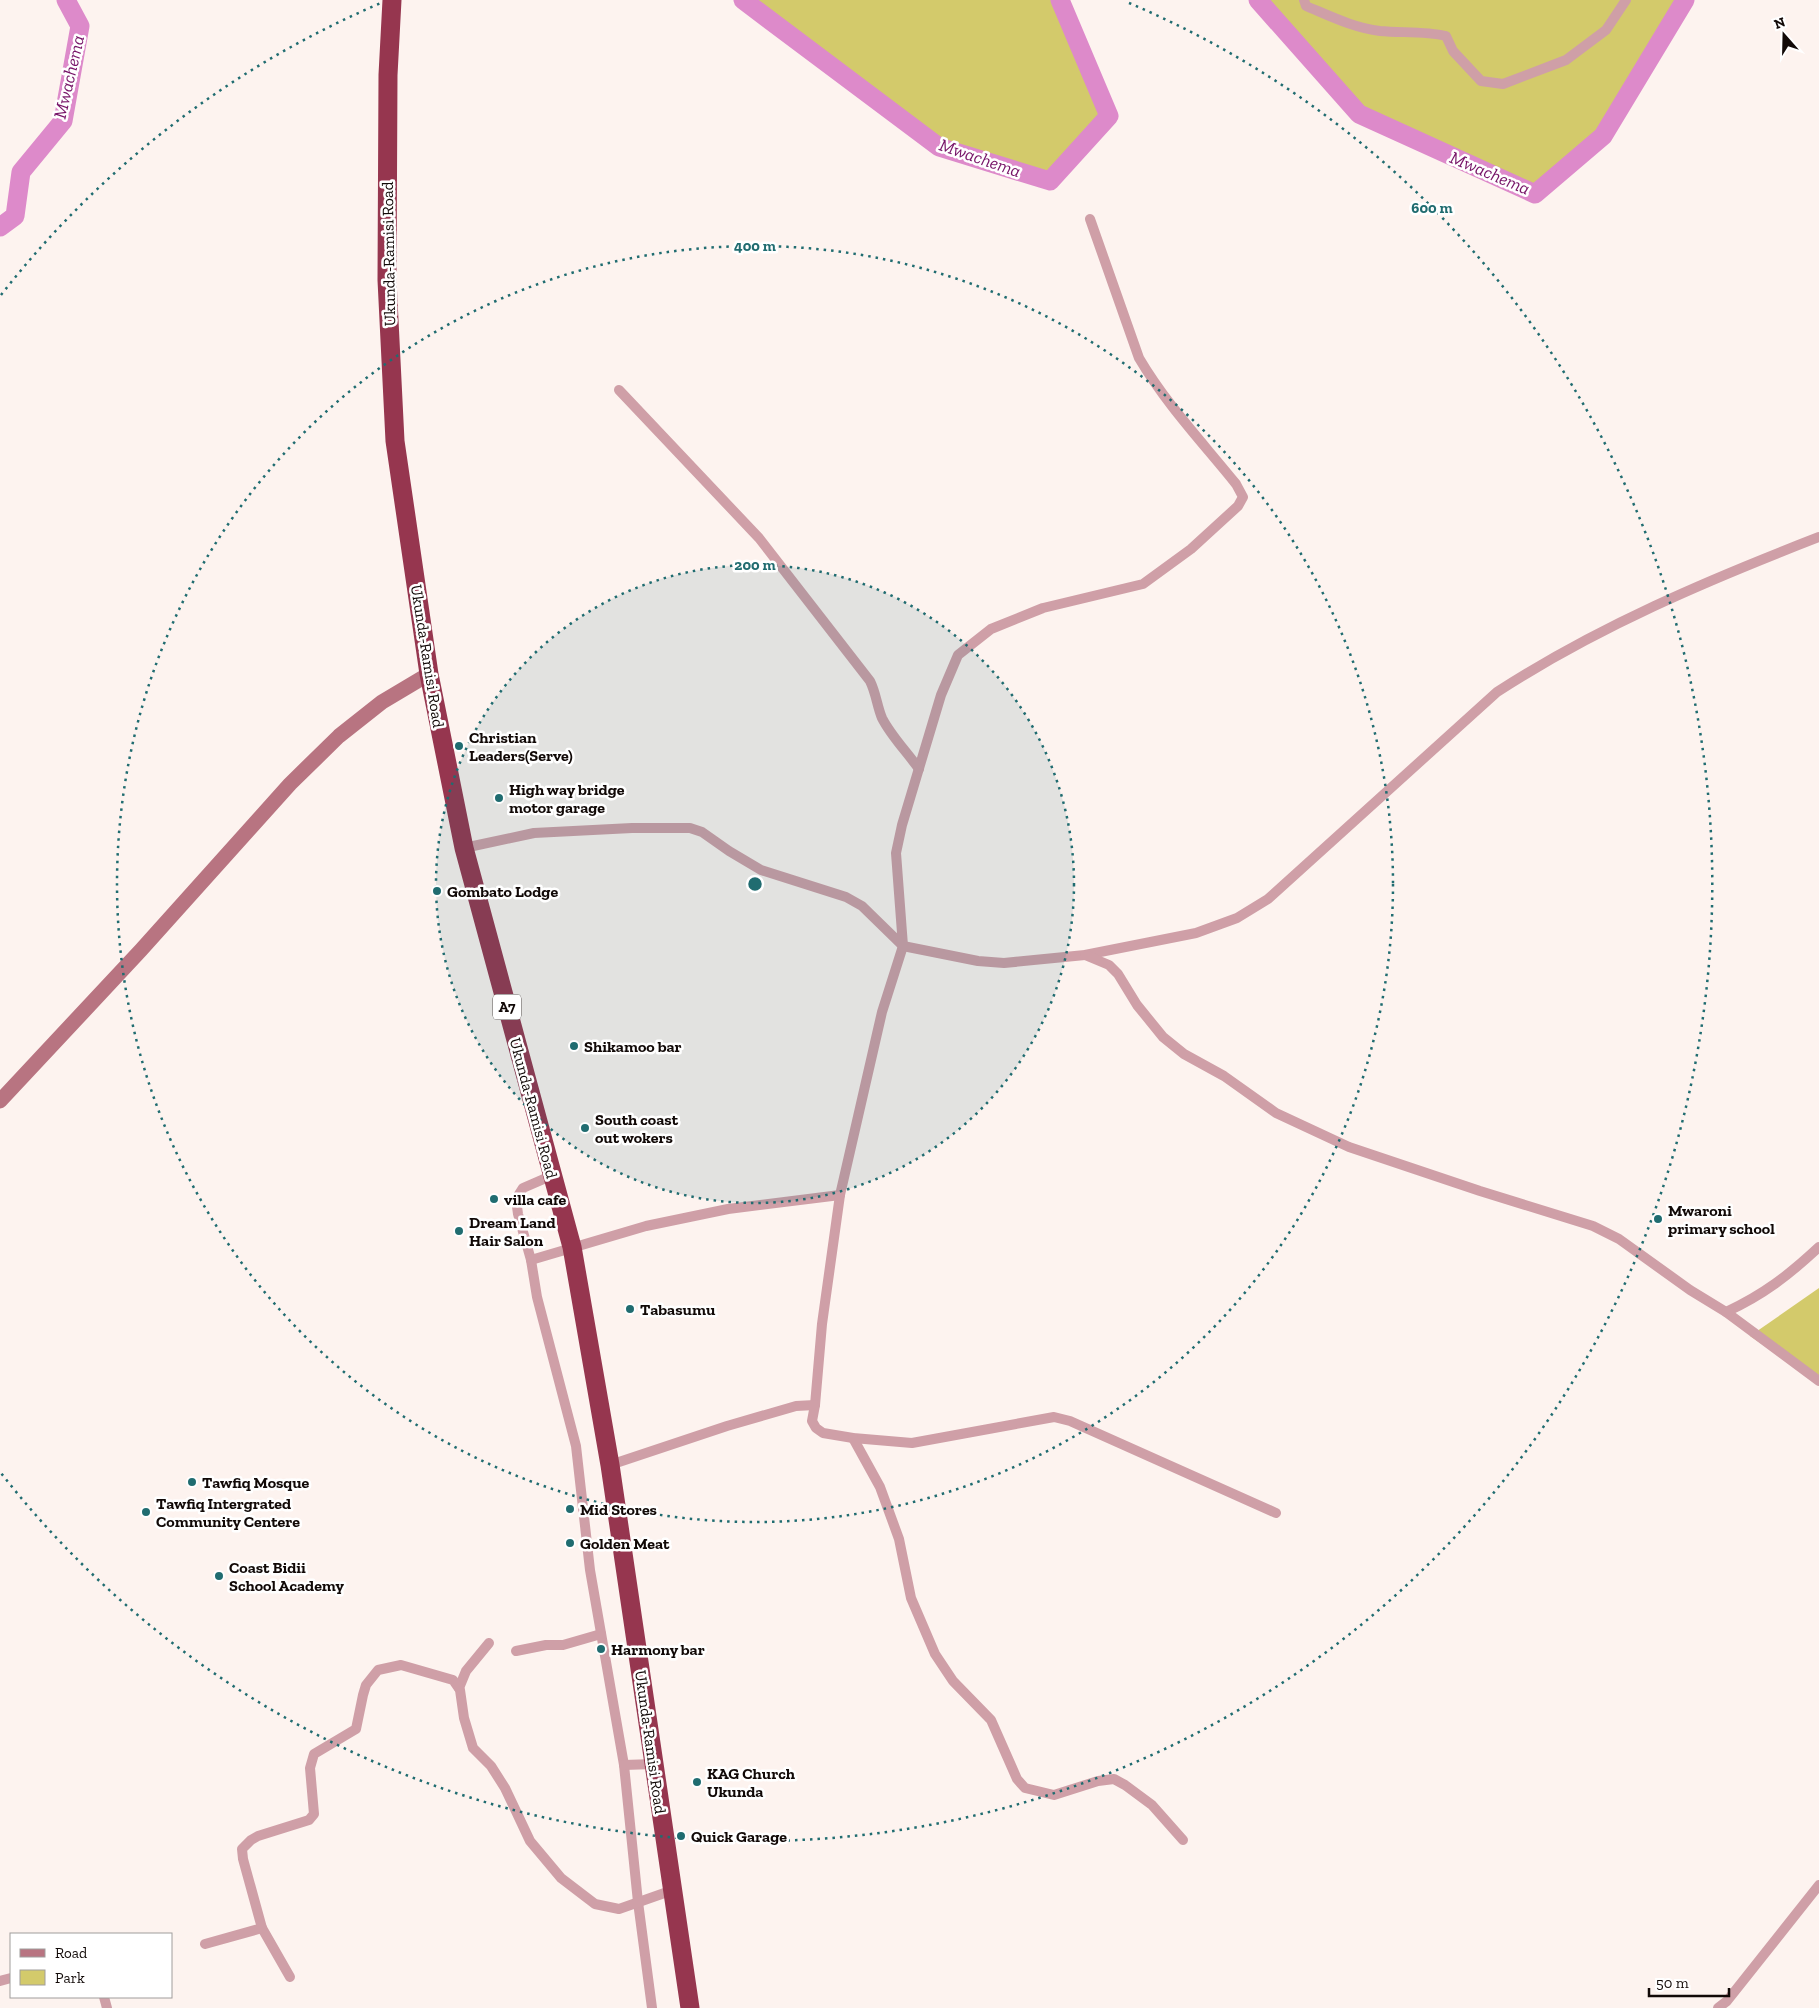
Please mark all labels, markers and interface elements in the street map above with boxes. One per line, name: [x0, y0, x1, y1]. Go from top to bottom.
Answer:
north arrow: [1759, 10, 1809, 60]
text: N: [1772, 13, 1788, 33]
water label: Mwachema: [49, 33, 89, 121]
water label: Mwachema: [936, 134, 1024, 182]
water label: Mwachema: [1447, 146, 1533, 200]
street label: Ukunda-Ramisi Road: [378, 181, 399, 327]
text: 600 m: [1411, 199, 1453, 217]
text: 400 m: [734, 237, 776, 255]
text: 200 m: [734, 556, 776, 574]
street label: Ukunda-Ramisi Road: [407, 583, 448, 729]
place label: Christian Leaders(Serve): [469, 728, 573, 765]
marker: Christian Leaders(Serve): [453, 740, 465, 752]
place label: High way bridge motor garage: [509, 780, 625, 817]
marker: High way bridge motor garage: [493, 792, 505, 804]
centre of rings: [746, 875, 764, 893]
place label: Gombato Lodge: [447, 882, 558, 901]
marker: Gombato Lodge: [431, 885, 443, 897]
road number: A7: [493, 994, 521, 1020]
street label: Ukunda-Ramisi Road: [506, 1036, 561, 1181]
place label: Shikamoo bar: [584, 1037, 682, 1056]
marker: Shikamoo bar: [568, 1040, 580, 1052]
place label: South coast out wokers: [595, 1110, 679, 1147]
marker: South coast out wokers: [579, 1122, 591, 1134]
place label: villa cafe: [504, 1190, 566, 1209]
marker: villa cafe: [488, 1193, 500, 1205]
place label: Mwaroni primary school: [1668, 1201, 1775, 1238]
place label: Dream Land Hair Salon: [469, 1213, 556, 1250]
marker: Mwaroni primary school: [1652, 1213, 1664, 1225]
marker: Dream Land Hair Salon: [453, 1225, 465, 1237]
place label: Tabasumu: [640, 1300, 716, 1319]
marker: Tabasumu: [624, 1303, 636, 1315]
place label: Tawfiq Mosque: [202, 1473, 310, 1492]
marker: Tawfiq Mosque: [186, 1476, 198, 1488]
place label: Tawfiq Intergrated Community Centere: [156, 1494, 300, 1531]
place label: Mid Stores: [580, 1500, 657, 1519]
marker: Mid Stores: [564, 1503, 576, 1515]
marker: Tawfiq Intergrated Community Centere: [140, 1506, 152, 1518]
place label: Golden Meat: [580, 1534, 670, 1553]
marker: Golden Meat: [564, 1537, 576, 1549]
place label: Coast Bidii School Academy: [229, 1558, 345, 1595]
marker: Coast Bidii School Academy: [213, 1570, 225, 1582]
place label: Harmony bar: [611, 1640, 705, 1659]
marker: Harmony bar: [595, 1643, 607, 1655]
street label: Ukunda-Ramisi Road: [631, 1669, 670, 1815]
place label: KAG Church Ukunda: [707, 1764, 796, 1801]
marker: KAG Church Ukunda: [691, 1776, 703, 1788]
place label: Quick Garage: [691, 1827, 787, 1846]
marker: Quick Garage: [675, 1830, 687, 1842]
legend: [10, 1933, 172, 1998]
text: Road: [55, 1944, 88, 1962]
scale bar: [1649, 1966, 1729, 1998]
text: Park: [55, 1969, 85, 1987]
text: 50 m: [1656, 1974, 1689, 1992]

